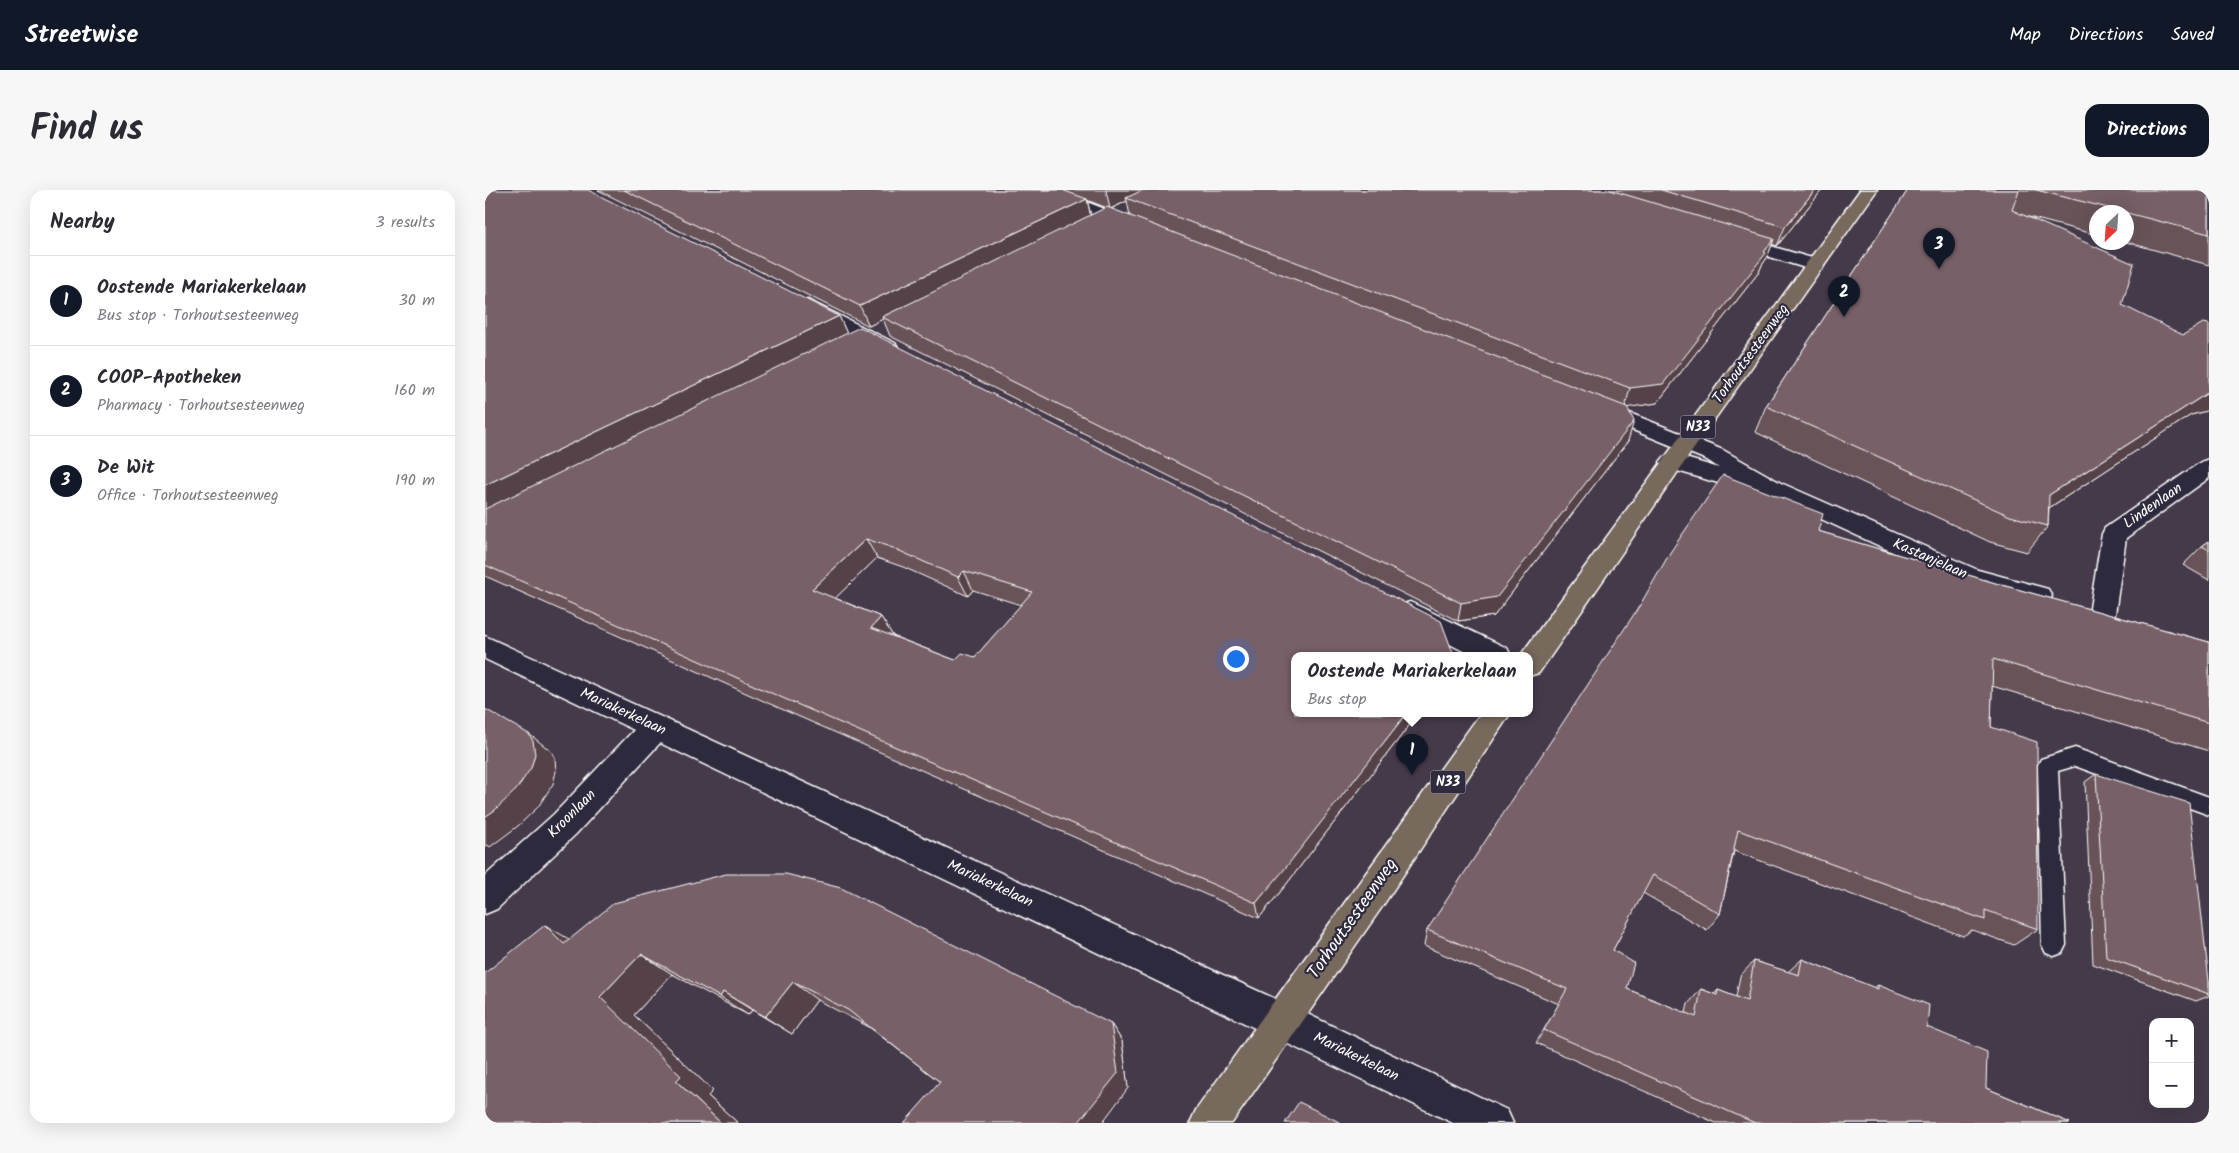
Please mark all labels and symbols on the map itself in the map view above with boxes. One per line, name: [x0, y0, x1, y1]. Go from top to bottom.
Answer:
north arrow: [2089, 205, 2134, 250]
pin: 3: [1923, 228, 1955, 269]
pin: 2: [1828, 276, 1860, 317]
street label: Torhoutsesteenweg: [1706, 299, 1796, 409]
road number: N33: [1681, 416, 1715, 438]
street label: Lindenlaan: [2118, 477, 2188, 535]
street label: Kastanjelaan: [1889, 532, 1971, 586]
your location: [1223, 646, 1249, 672]
street label: Mariakerkelaan: [576, 682, 670, 742]
pin: 1: [1396, 734, 1428, 775]
road number: N33: [1431, 770, 1465, 794]
street label: Kroonlaan: [542, 784, 602, 844]
street label: Torhoutsesteenweg: [1300, 852, 1406, 986]
street label: Mariakerkelaan: [943, 854, 1037, 914]
street label: Mariakerkelaan: [1309, 1026, 1403, 1088]

